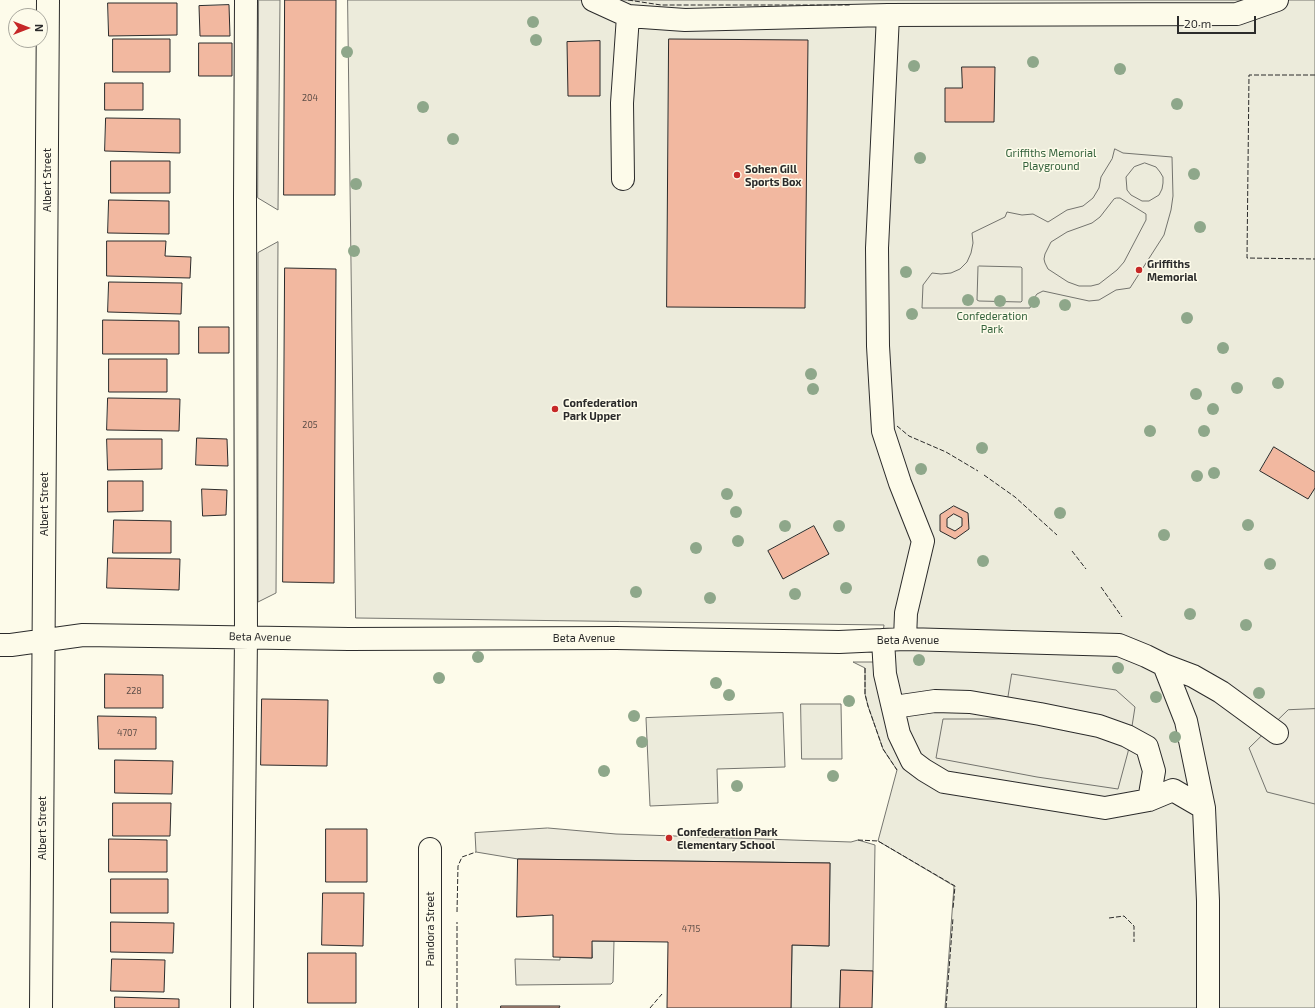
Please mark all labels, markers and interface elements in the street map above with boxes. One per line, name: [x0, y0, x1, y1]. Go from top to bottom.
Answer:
north arrow: [8, 8, 48, 48]
scale bar: [1179, 8, 1258, 34]
text: 20 m: [1184, 16, 1211, 30]
text: N: [33, 24, 46, 32]
house number: 204: [302, 93, 318, 103]
park label: Griffiths Memorial Playground: [1006, 146, 1096, 172]
street label: Albert Street: [40, 148, 54, 212]
place label: Sohen Gill Sports Box: [745, 162, 802, 188]
marker: Sohen Gill Sports Box: [732, 170, 742, 180]
place label: Griffiths Memorial: [1147, 257, 1197, 283]
marker: Griffiths Memorial: [1134, 265, 1144, 275]
park label: Confederation Park: [956, 309, 1028, 335]
place label: Confederation Park Upper: [563, 396, 638, 422]
marker: Confederation Park Upper: [550, 404, 560, 414]
house number: 205: [302, 420, 318, 430]
street label: Albert Street: [37, 472, 51, 536]
street label: Beta Avenue: [229, 630, 291, 644]
street label: Beta Avenue: [553, 631, 615, 645]
street label: Beta Avenue: [877, 633, 939, 647]
house number: 228: [126, 686, 142, 696]
house number: 4707: [117, 728, 137, 738]
street label: Albert Street: [35, 796, 49, 860]
place label: Confederation Park Elementary School: [677, 825, 778, 851]
marker: Confederation Park Elementary School: [664, 833, 674, 843]
street label: Pandora Street: [423, 892, 437, 966]
house number: 4715: [682, 924, 700, 934]

